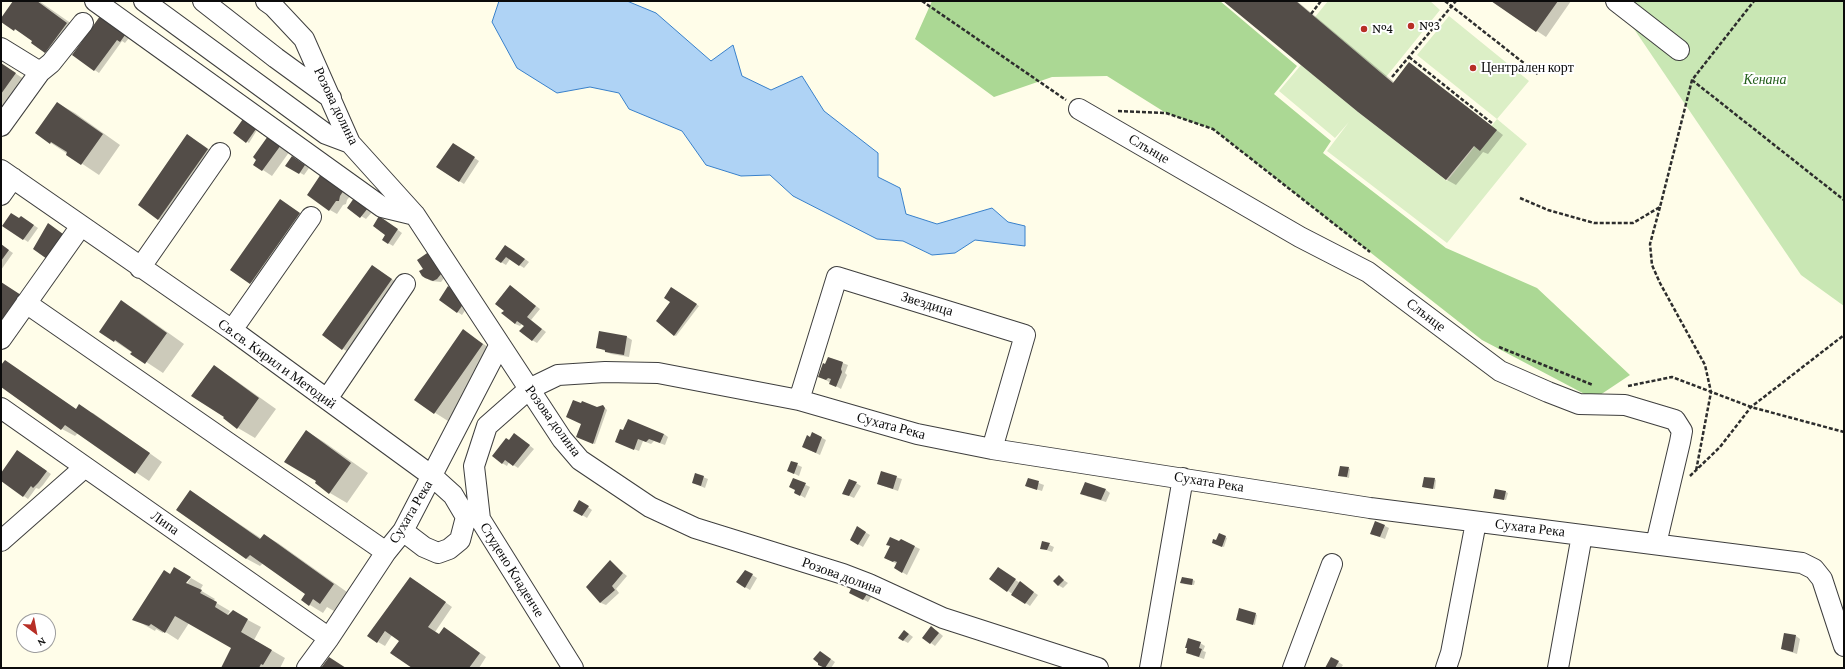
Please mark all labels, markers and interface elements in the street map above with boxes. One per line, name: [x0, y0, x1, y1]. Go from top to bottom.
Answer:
place label: №3: [1419, 18, 1440, 34]
place label: №4: [1372, 21, 1393, 37]
marker: №3: [1406, 21, 1416, 31]
marker: №4: [1359, 24, 1369, 34]
place label: Централен корт: [1481, 60, 1574, 76]
marker: Централен корт: [1468, 63, 1478, 73]
street label: Розова долина: [310, 64, 362, 148]
park label: Кенана: [1743, 72, 1787, 88]
street label: Слънце: [1125, 131, 1173, 167]
street label: Звездица: [899, 288, 955, 320]
street label: Слънце: [1403, 295, 1449, 335]
street label: Св.св. Кирил и Методий: [215, 315, 339, 413]
street label: Розова долина: [521, 382, 585, 460]
street label: Сухата Река: [855, 409, 927, 443]
street label: Сухата Река: [1173, 468, 1245, 496]
street label: Сухата Река: [386, 477, 436, 547]
street label: Липа: [148, 507, 182, 539]
street label: Сухата Река: [1494, 515, 1566, 541]
street label: Студено Кладенче: [476, 520, 548, 620]
street label: Розова долина: [800, 554, 884, 598]
north arrow: [16, 613, 56, 653]
text: N: [35, 635, 48, 649]

